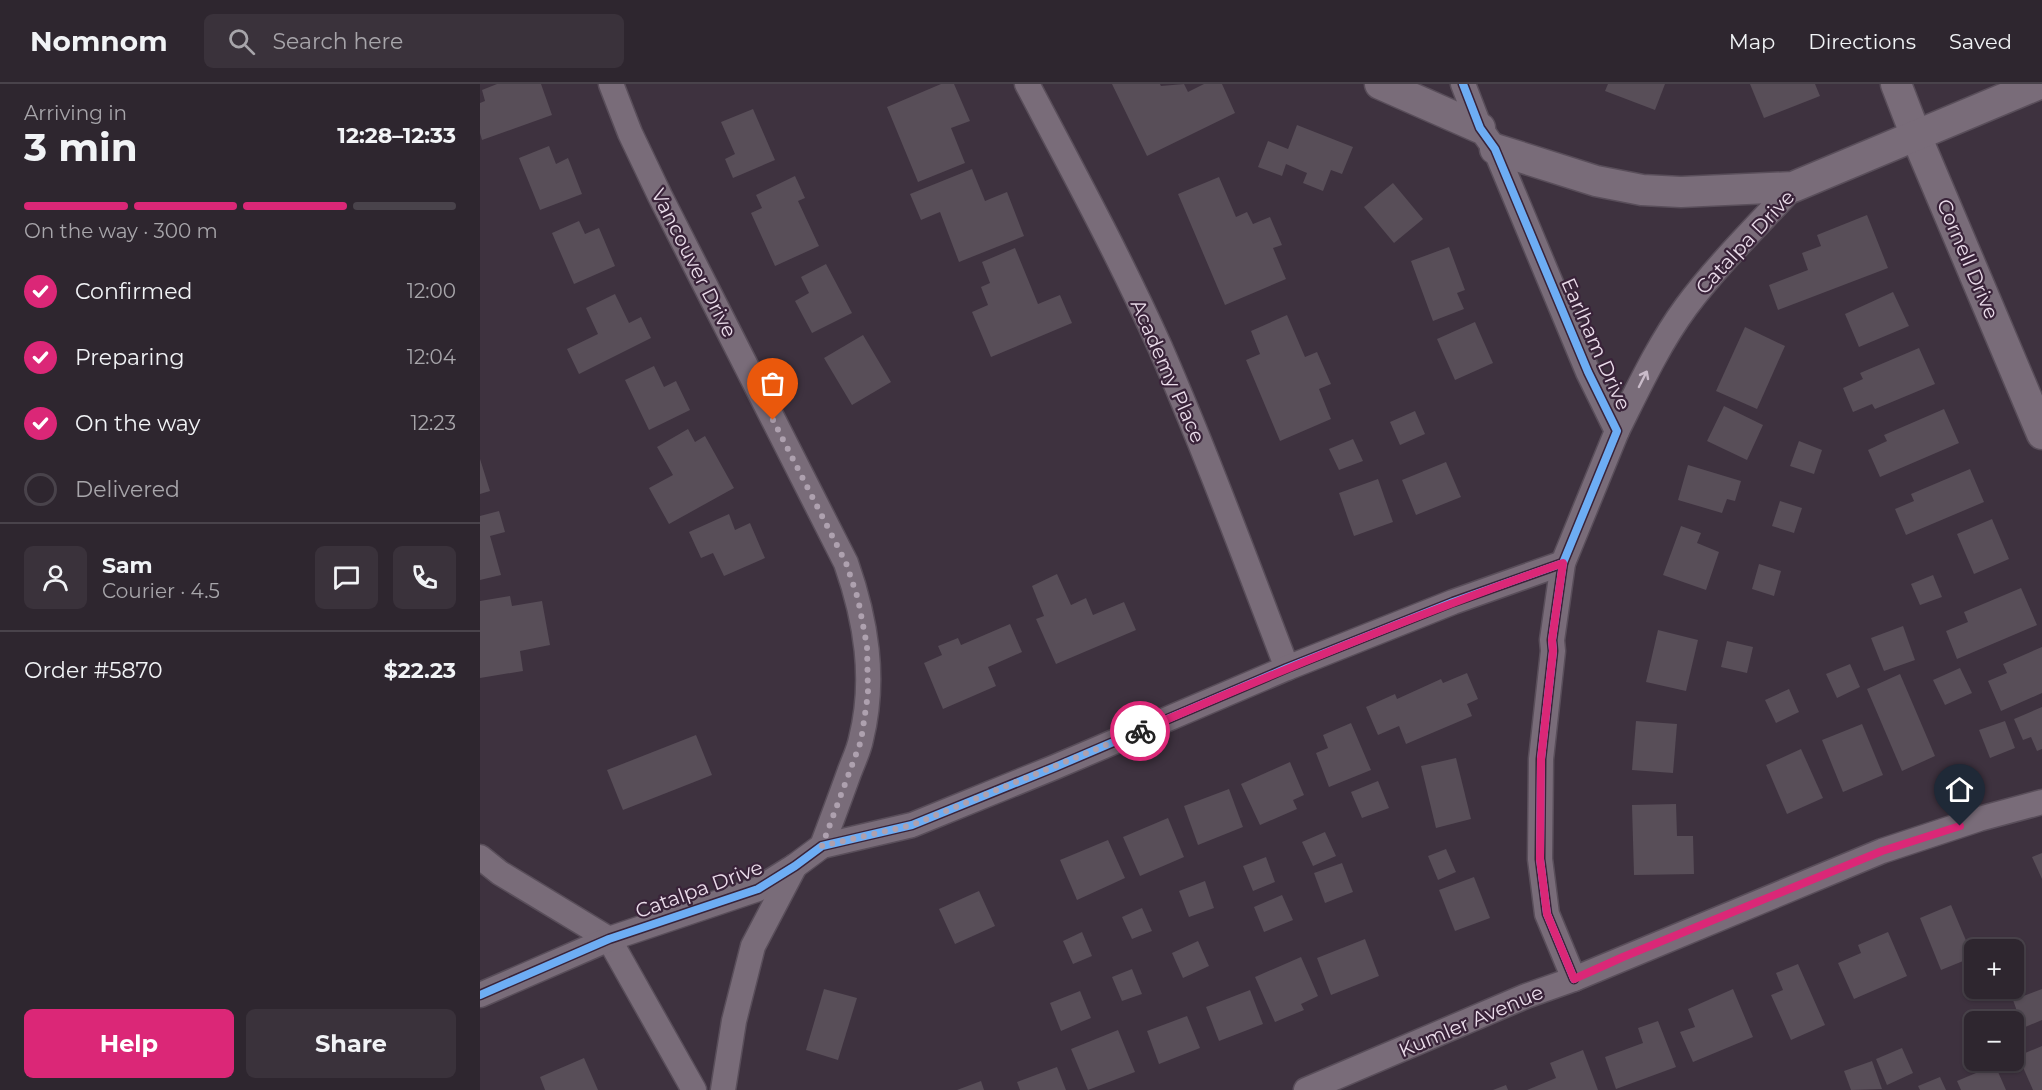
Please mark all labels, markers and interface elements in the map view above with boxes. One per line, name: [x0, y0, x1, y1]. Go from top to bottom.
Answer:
search box: [204, 14, 624, 68]
text: Nomnom: [30, 24, 168, 58]
icon: search: [225, 25, 258, 58]
text: Search here: [273, 28, 403, 55]
text: Map: [1729, 29, 1775, 54]
text: Directions: [1808, 29, 1916, 54]
text: Saved: [1949, 29, 2012, 54]
text: Arriving in: [24, 101, 127, 125]
text: 12:28–12:33: [337, 122, 456, 149]
text: 3 min: [24, 123, 138, 171]
street label: Vancouver Drive: [646, 185, 742, 341]
street label: Catalpa Drive: [1691, 185, 1799, 299]
street label: Cornell Drive: [1932, 195, 2004, 323]
text: On the way · 300 m: [24, 219, 218, 243]
street label: Earlham Drive: [1556, 274, 1636, 414]
icon: check: [24, 275, 57, 308]
text: Confirmed: [75, 278, 192, 305]
text: 12:00: [407, 279, 456, 303]
street label: Academy Place: [1126, 296, 1210, 446]
icon: check: [24, 341, 57, 374]
text: Preparing: [75, 344, 184, 371]
text: 12:04: [407, 345, 456, 369]
pin: [747, 358, 798, 420]
icon: bag: [756, 367, 789, 400]
one-way arrow: [1638, 370, 1650, 388]
icon: check: [24, 407, 57, 440]
text: On the way: [75, 410, 200, 437]
text: 12:23: [411, 411, 456, 435]
text: Delivered: [75, 476, 180, 503]
button: person: [24, 546, 87, 609]
button: chat: [315, 546, 378, 609]
button: phone: [393, 546, 456, 609]
text: Sam: [102, 552, 153, 579]
text: Courier · 4.5: [102, 579, 220, 603]
text: Order #5870: [24, 657, 163, 684]
text: $22.23: [384, 657, 456, 684]
courier: [1110, 701, 1170, 761]
icon: bike: [1124, 715, 1157, 748]
pin: [1934, 764, 1985, 826]
icon: home: [1943, 773, 1976, 806]
street label: Catalpa Drive: [632, 855, 766, 923]
map controls: [1964, 939, 2024, 1071]
button: +: [1964, 939, 2024, 999]
street label: Kumler Avenue: [1395, 980, 1547, 1062]
button: Help: [24, 1009, 234, 1078]
button: Share: [246, 1009, 456, 1078]
button: −: [1964, 1011, 2024, 1071]

